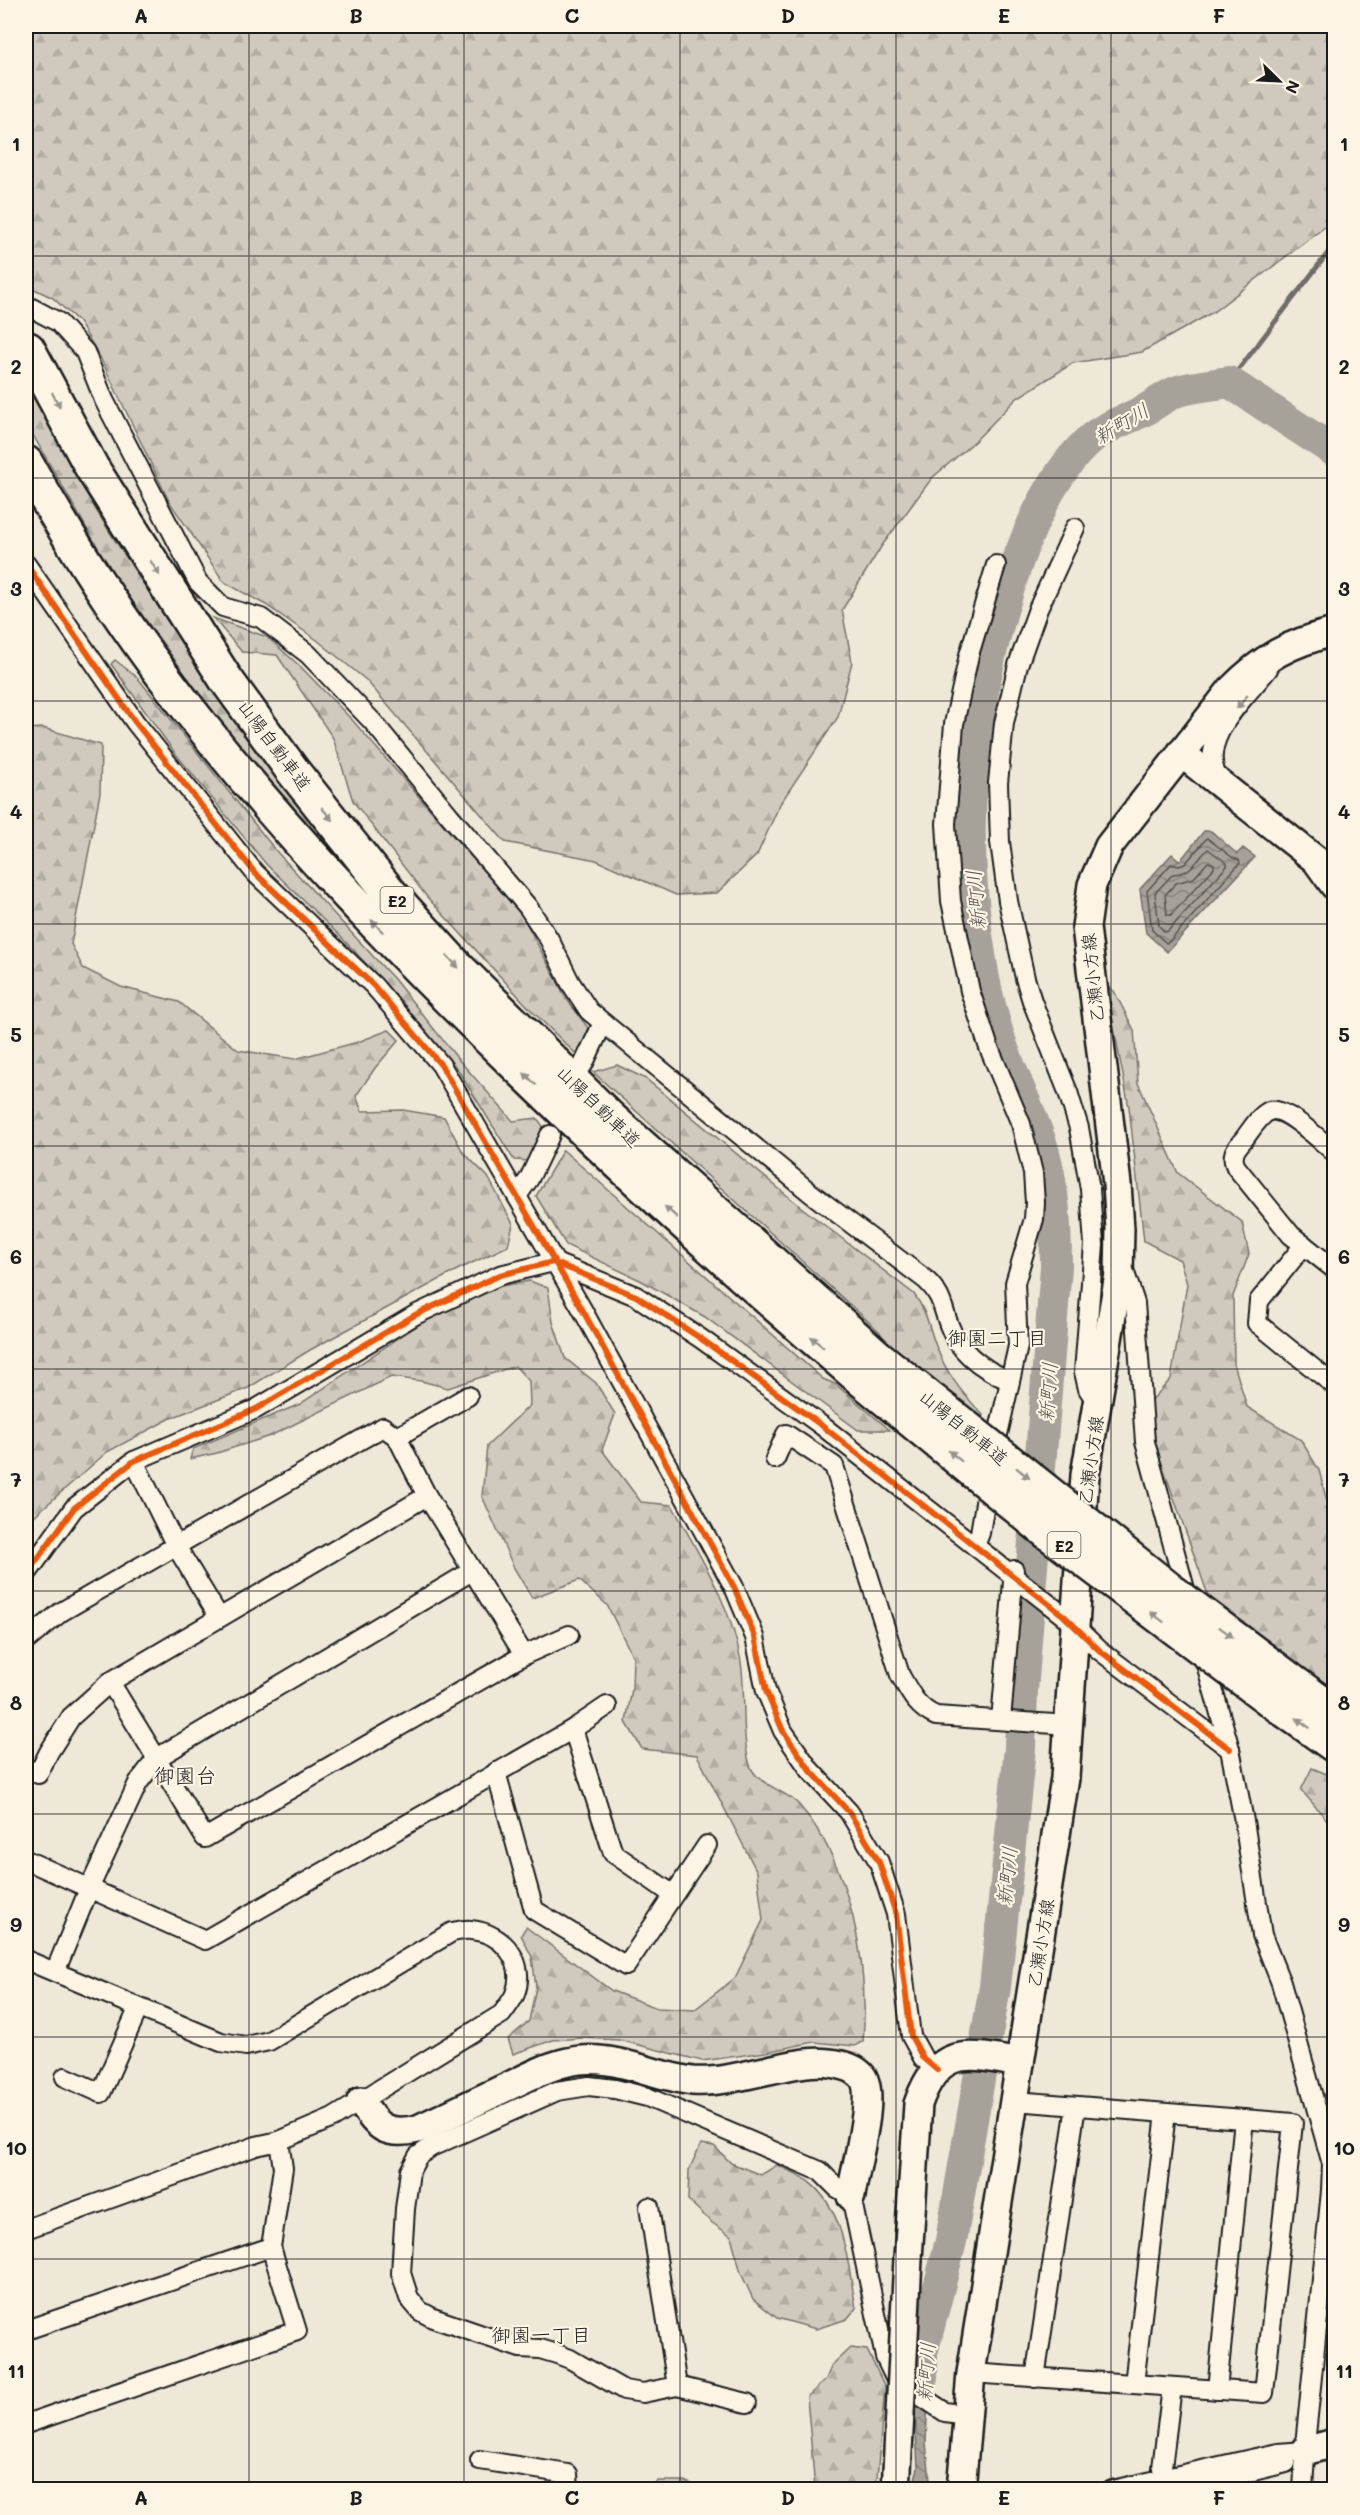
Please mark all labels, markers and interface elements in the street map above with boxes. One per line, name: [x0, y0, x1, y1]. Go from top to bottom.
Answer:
text: A: [134, 2, 148, 28]
text: B: [349, 2, 363, 28]
text: C: [565, 2, 580, 28]
text: D: [781, 2, 795, 28]
text: E: [998, 2, 1010, 28]
text: F: [1213, 2, 1226, 28]
north arrow: [1249, 51, 1309, 111]
text: N: [1281, 77, 1305, 97]
text: 1: [12, 130, 20, 156]
text: 1: [1340, 130, 1348, 156]
text: 2: [10, 353, 22, 379]
text: 2: [1338, 353, 1350, 379]
one-way arrow: [51, 392, 61, 409]
water label: 新町川: [1089, 396, 1153, 450]
one-way arrow: [149, 560, 160, 577]
text: 3: [10, 575, 22, 601]
text: 3: [1338, 575, 1350, 601]
one-way arrow: [1236, 694, 1249, 709]
street label: 山陽自動車道: [233, 695, 317, 795]
text: 4: [10, 798, 23, 824]
text: 4: [1338, 798, 1351, 824]
one-way arrow: [320, 806, 333, 822]
water label: 新町川: [959, 869, 991, 931]
road number: E2: [380, 887, 414, 913]
one-way arrow: [370, 920, 384, 934]
street label: 乙瀬小方線: [1075, 932, 1109, 1024]
one-way arrow: [446, 954, 459, 969]
text: 5: [10, 1021, 22, 1047]
text: 5: [1338, 1021, 1350, 1047]
street label: 山陽自動車道: [552, 1060, 646, 1152]
one-way arrow: [523, 1072, 537, 1086]
one-way arrow: [664, 1206, 679, 1219]
text: 6: [10, 1243, 22, 1269]
text: 6: [1338, 1243, 1350, 1269]
district label: 御園二丁目: [947, 1324, 1047, 1350]
one-way arrow: [809, 1335, 825, 1348]
water label: 新町川: [1032, 1361, 1062, 1423]
street label: 山陽自動車道: [914, 1384, 1014, 1470]
street label: 乙瀬小方線: [1072, 1414, 1108, 1506]
one-way arrow: [947, 1450, 963, 1463]
text: 7: [10, 1466, 22, 1492]
text: 7: [1338, 1466, 1350, 1492]
one-way arrow: [1015, 1467, 1030, 1479]
road number: E2: [1048, 1532, 1080, 1558]
one-way arrow: [1150, 1611, 1165, 1623]
one-way arrow: [1218, 1626, 1234, 1638]
text: 8: [10, 1689, 22, 1715]
text: 8: [1338, 1689, 1350, 1715]
one-way arrow: [1296, 1717, 1312, 1729]
district label: 御園台: [154, 1761, 217, 1788]
water label: 新町川: [990, 1845, 1022, 1907]
street label: 乙瀬小方線: [1021, 1897, 1059, 1989]
text: 9: [10, 1911, 22, 1937]
text: 9: [1338, 1911, 1350, 1937]
text: 10: [5, 2134, 27, 2160]
text: 10: [1333, 2134, 1355, 2160]
district label: 御園一丁目: [491, 2321, 591, 2347]
water label: 新町川: [910, 2341, 940, 2403]
text: 11: [7, 2357, 25, 2383]
text: 11: [1335, 2357, 1353, 2383]
text: A: [134, 2484, 148, 2510]
text: B: [349, 2484, 363, 2510]
text: C: [565, 2484, 580, 2510]
text: D: [781, 2484, 795, 2510]
text: E: [998, 2484, 1010, 2510]
text: F: [1213, 2484, 1226, 2510]

